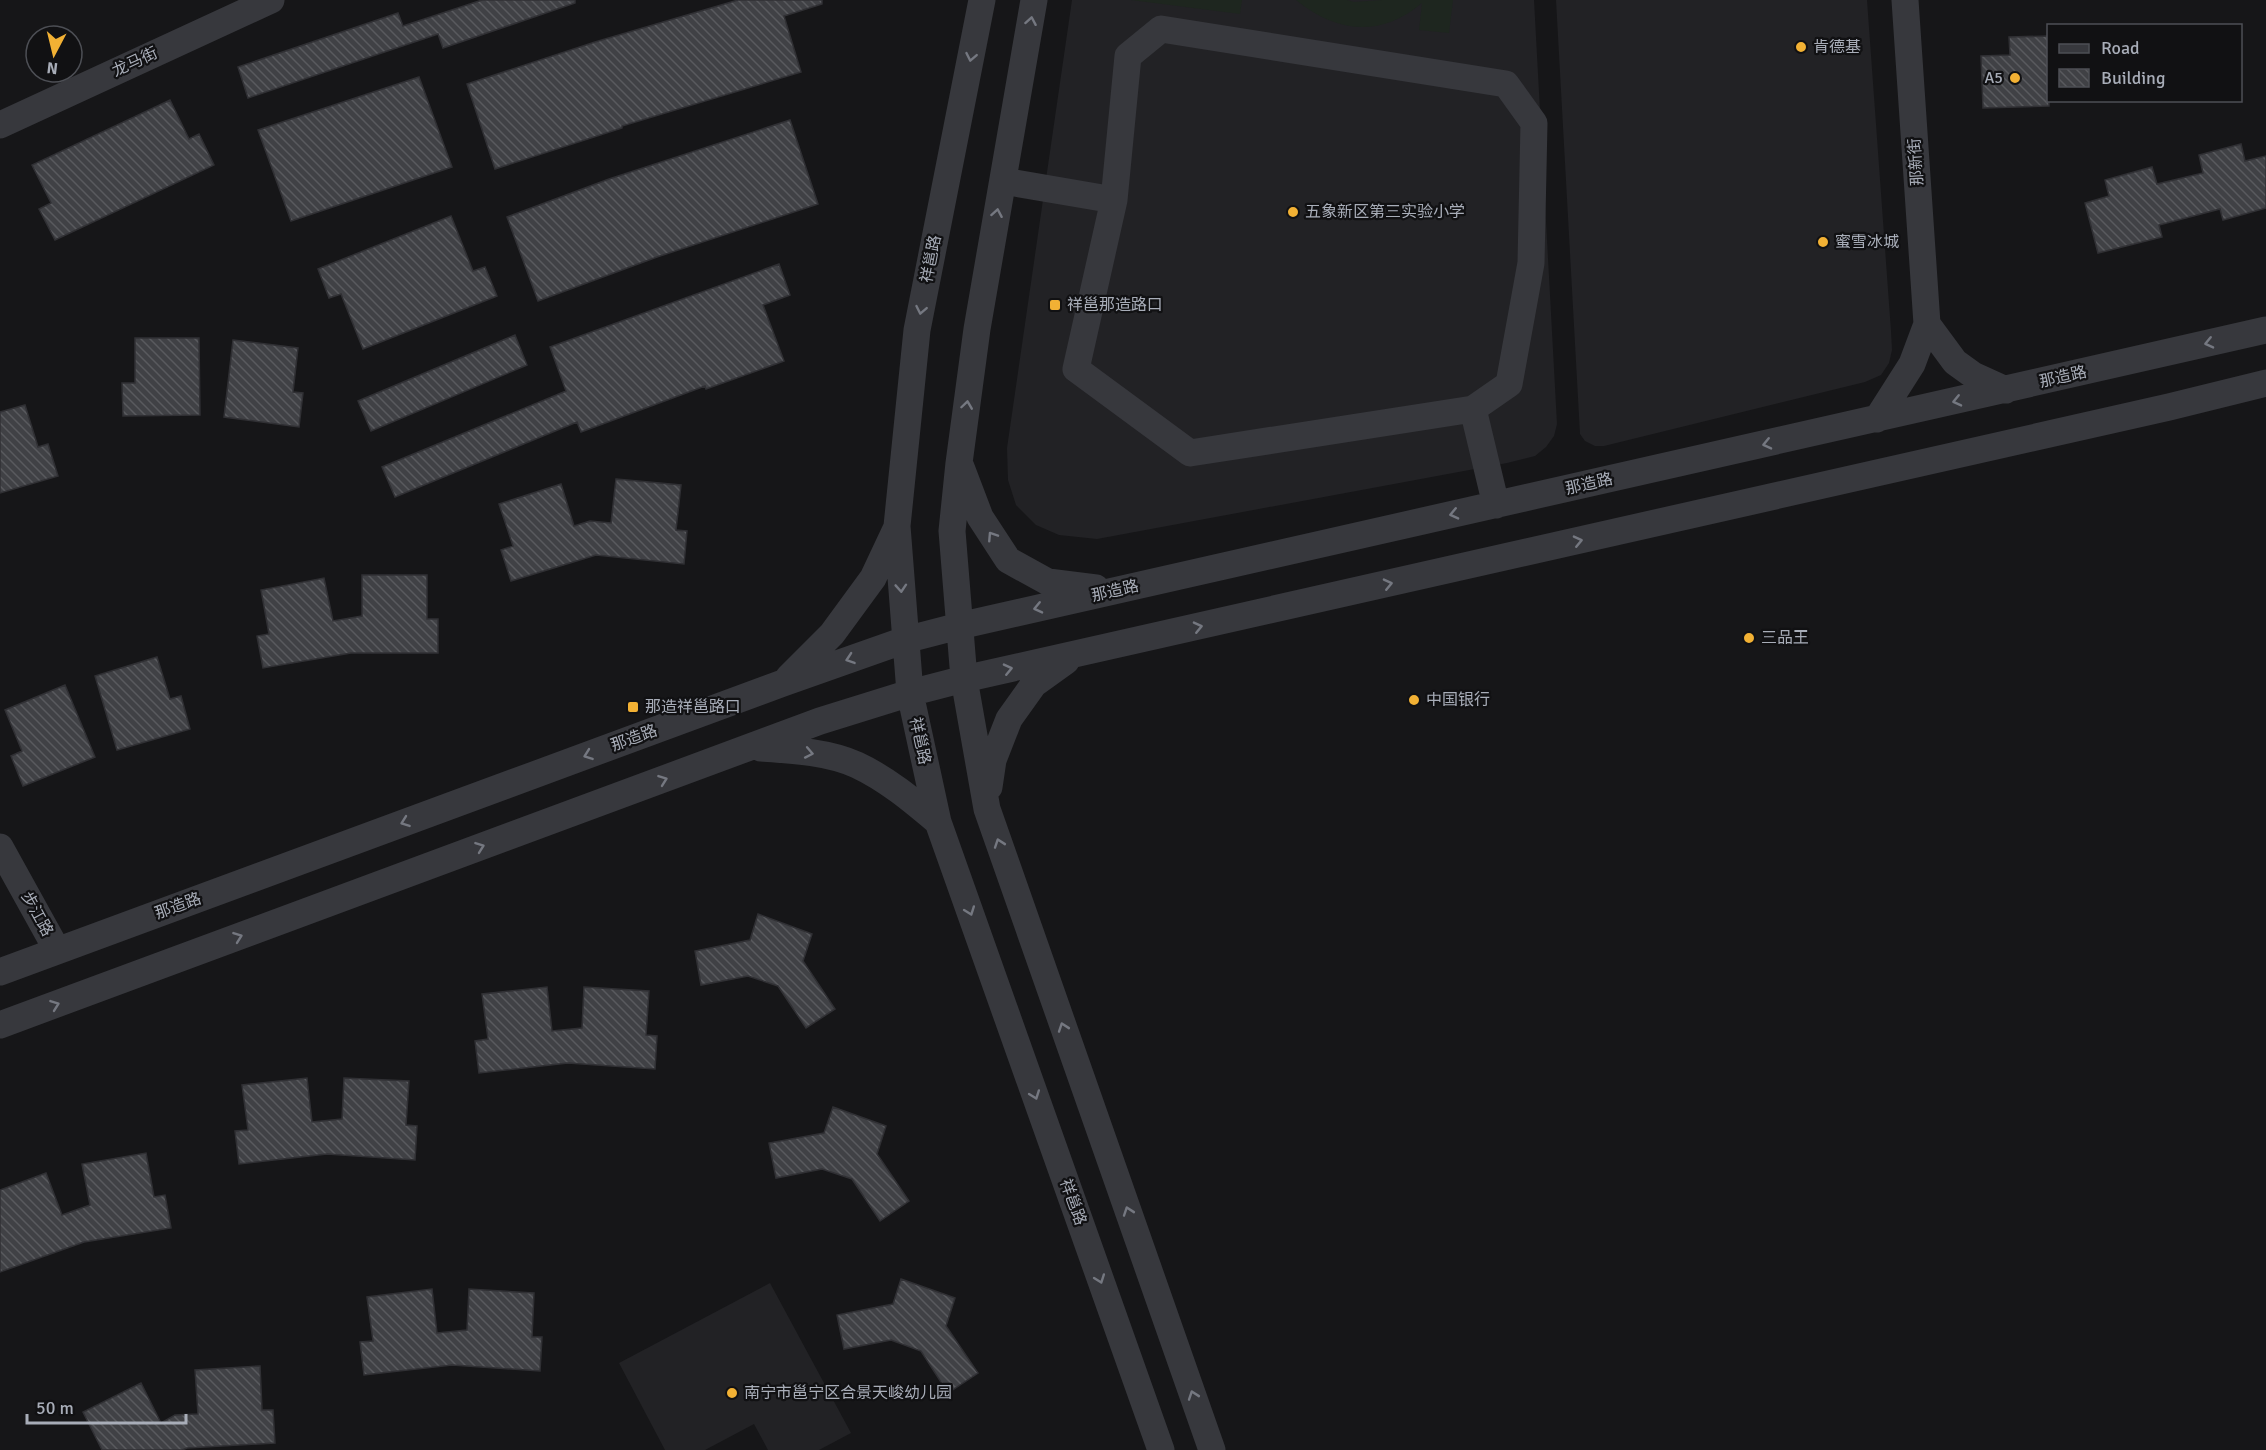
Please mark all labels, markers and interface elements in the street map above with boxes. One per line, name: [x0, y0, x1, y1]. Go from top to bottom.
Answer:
one-way arrow: [1024, 16, 1036, 25]
north arrow: [24, 24, 84, 84]
legend: [2047, 24, 2242, 102]
place label: 肯德基: [1813, 37, 1861, 57]
text: Road: [2101, 37, 2140, 59]
marker: 肯德基: [1794, 40, 1808, 54]
street label: 龙马街: [109, 43, 161, 81]
one-way arrow: [965, 52, 978, 62]
text: N: [46, 57, 59, 78]
text: Building: [2101, 67, 2165, 89]
place label: A5: [1985, 68, 2003, 88]
marker: A5: [2008, 71, 2022, 85]
street label: 那新街: [1904, 137, 1928, 187]
place label: 五象新区第三实验小学: [1305, 202, 1465, 222]
marker: 五象新区第三实验小学: [1286, 205, 1300, 219]
one-way arrow: [990, 208, 1003, 218]
place label: 蜜雪冰城: [1835, 232, 1899, 252]
street label: 祥邕路: [917, 234, 945, 284]
marker: 蜜雪冰城: [1816, 235, 1830, 249]
place label: 祥邕那造路口: [1067, 295, 1163, 315]
marker: 祥邕那造路口: [1048, 298, 1062, 312]
one-way arrow: [915, 305, 928, 315]
one-way arrow: [2204, 336, 2214, 349]
street label: 那造路: [2037, 362, 2089, 392]
one-way arrow: [1953, 394, 1963, 407]
one-way arrow: [960, 401, 973, 410]
one-way arrow: [1762, 437, 1772, 450]
street label: 那造路: [1563, 469, 1615, 499]
one-way arrow: [1449, 507, 1459, 520]
one-way arrow: [989, 531, 1000, 542]
one-way arrow: [1573, 535, 1583, 548]
street label: 那造路: [1089, 576, 1141, 606]
one-way arrow: [1383, 578, 1393, 591]
one-way arrow: [895, 584, 908, 593]
one-way arrow: [1033, 601, 1043, 614]
one-way arrow: [1193, 621, 1203, 634]
place label: 三品王: [1761, 628, 1809, 648]
marker: 三品王: [1742, 631, 1756, 645]
one-way arrow: [845, 652, 856, 664]
one-way arrow: [1003, 664, 1013, 677]
place label: 中国银行: [1426, 690, 1490, 710]
marker: 中国银行: [1407, 693, 1421, 707]
place label: 那造祥邕路口: [645, 697, 741, 717]
marker: 那造祥邕路口: [626, 700, 640, 714]
street label: 祥邕路: [905, 715, 935, 767]
street label: 那造路: [608, 720, 660, 756]
one-way arrow: [803, 746, 813, 759]
one-way arrow: [583, 747, 594, 760]
one-way arrow: [657, 774, 667, 787]
one-way arrow: [400, 815, 411, 827]
one-way arrow: [993, 838, 1006, 849]
one-way arrow: [474, 842, 485, 855]
street label: 步江路: [17, 888, 57, 940]
street label: 那造路: [152, 888, 204, 924]
one-way arrow: [962, 905, 975, 916]
one-way arrow: [232, 932, 243, 944]
one-way arrow: [49, 999, 60, 1012]
one-way arrow: [1058, 1022, 1071, 1033]
one-way arrow: [1028, 1089, 1041, 1100]
street label: 祥邕路: [1055, 1176, 1091, 1228]
one-way arrow: [1123, 1206, 1136, 1217]
one-way arrow: [1093, 1273, 1106, 1284]
place label: 南宁市邕宁区合景天峻幼儿园: [744, 1383, 952, 1403]
marker: 南宁市邕宁区合景天峻幼儿园: [725, 1386, 739, 1400]
scale bar: [27, 1387, 186, 1425]
one-way arrow: [1187, 1390, 1200, 1401]
text: 50 m: [36, 1397, 74, 1419]

